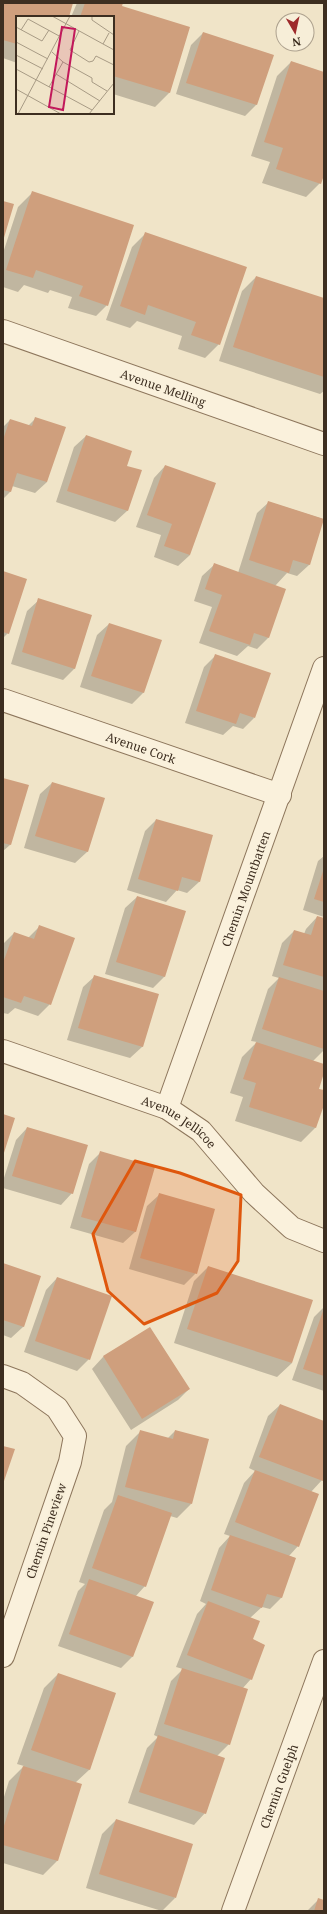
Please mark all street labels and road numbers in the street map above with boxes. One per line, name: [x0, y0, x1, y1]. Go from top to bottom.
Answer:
street label: Avenue Melling: [118, 365, 209, 410]
street label: Avenue Cork: [104, 727, 179, 768]
street label: Chemin Mountbatten: [217, 828, 274, 949]
street label: Avenue Jellicoe: [139, 1091, 220, 1152]
street label: Chemin Pineview: [22, 1480, 71, 1581]
street label: Chemin Guelph: [255, 1741, 302, 1831]

